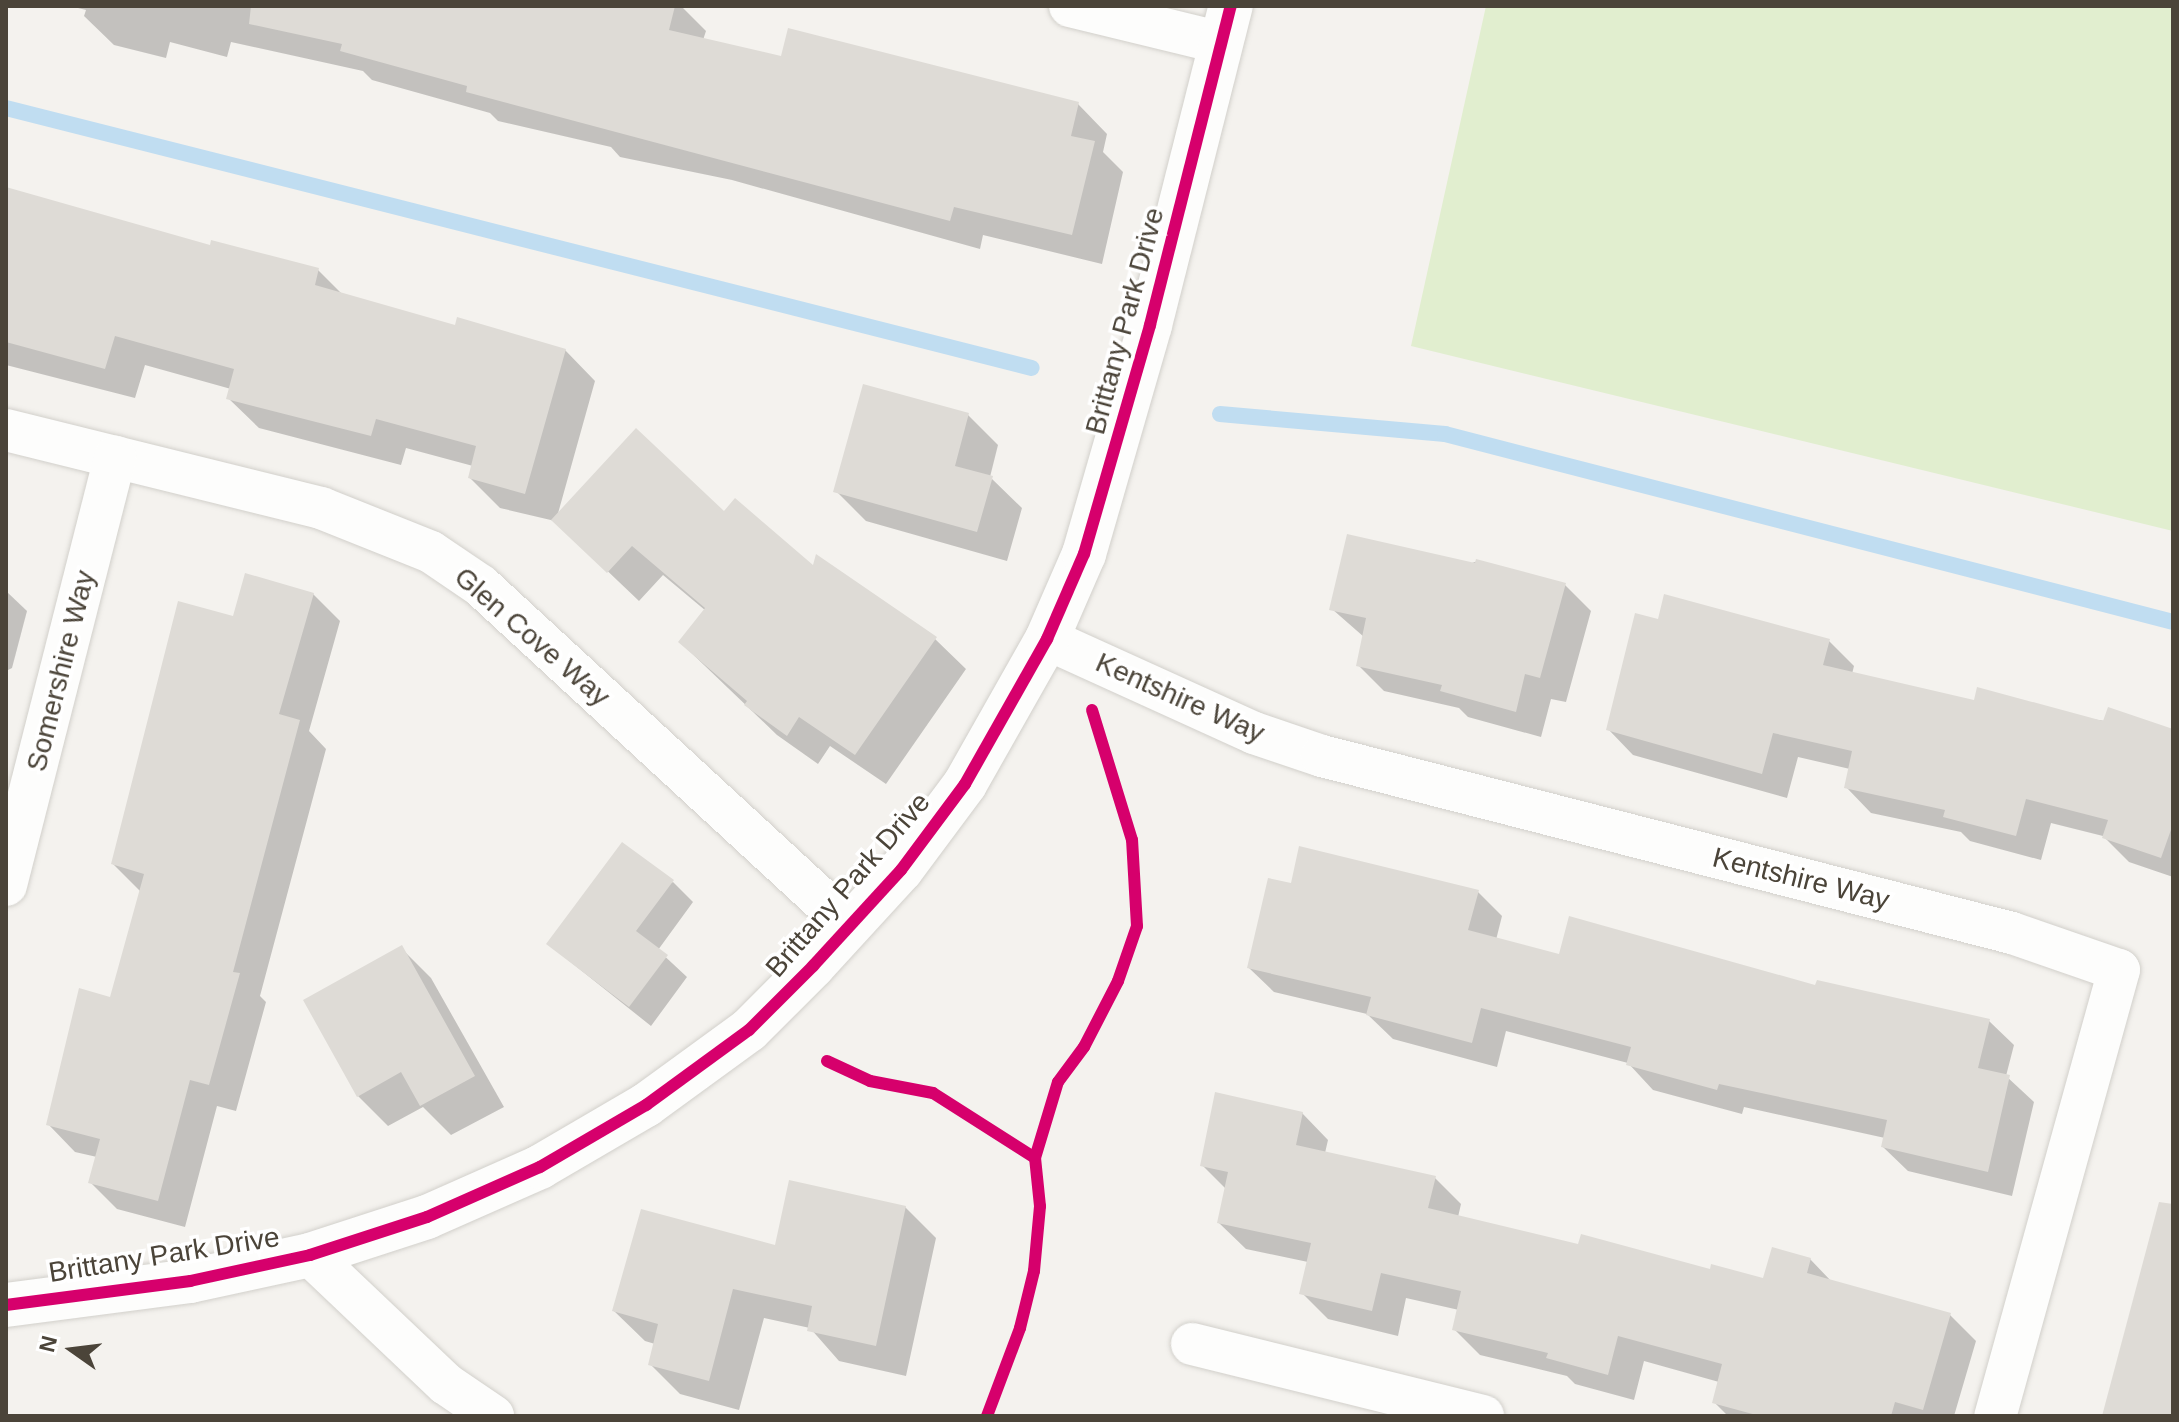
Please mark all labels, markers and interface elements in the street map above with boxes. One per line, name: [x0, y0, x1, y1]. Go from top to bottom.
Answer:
street label: Brittany Park Drive: [1079, 204, 1171, 438]
street label: Glen Cove Way: [447, 560, 617, 714]
street label: Somershire Way: [20, 567, 102, 775]
street label: Kentshire Way: [1090, 646, 1270, 750]
street label: Brittany Park Drive: [759, 786, 937, 984]
street label: Kentshire Way: [1709, 841, 1893, 917]
street label: Brittany Park Drive: [46, 1220, 282, 1290]
north arrow: [32, 1310, 112, 1390]
text: N: [34, 1333, 62, 1355]

